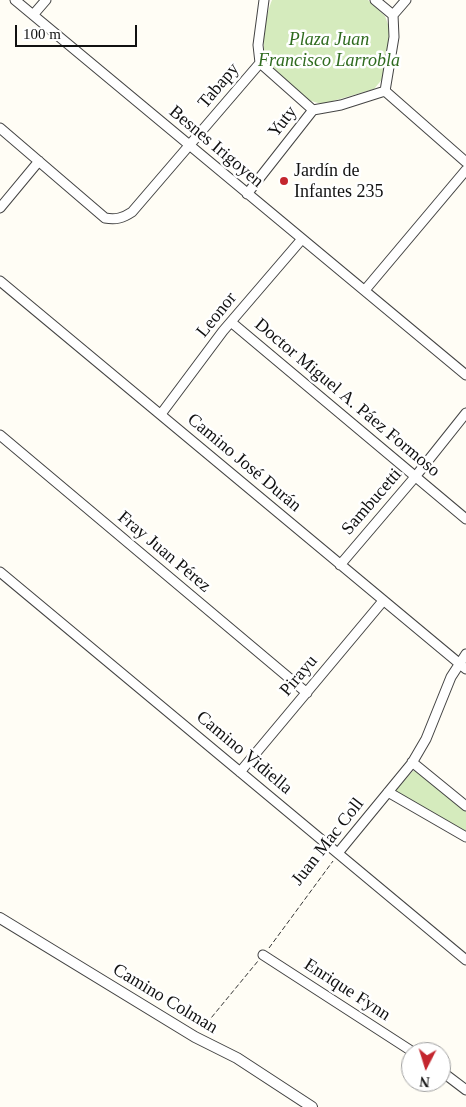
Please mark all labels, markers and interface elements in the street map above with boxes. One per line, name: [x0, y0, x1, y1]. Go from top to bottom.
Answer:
scale bar: [18, 15, 140, 47]
text: 100 m: [23, 26, 61, 42]
park label: Plaza Juan Francisco Larrobla: [258, 29, 400, 72]
street label: Tabapy: [194, 59, 244, 113]
street label: Besnes Irigoyen: [164, 101, 268, 193]
street label: Yuty: [264, 102, 302, 142]
place label: Jardín de Infantes 235: [294, 160, 383, 202]
marker: Jardín de Infantes 235: [278, 175, 290, 187]
street label: Leonor: [192, 288, 242, 342]
street label: Doctor Miguel A. Páez Formoso: [250, 314, 444, 482]
street label: Camino José Durán: [183, 409, 305, 517]
street label: Sambucetti: [337, 464, 407, 540]
street label: Fray Juan Pérez: [113, 507, 215, 597]
street label: Pirayu: [276, 651, 322, 701]
street label: Camino Vidiella: [192, 707, 296, 799]
street label: Juan Mac Coll: [287, 794, 369, 890]
street label: Enrique Fynn: [300, 954, 394, 1026]
street label: Camino Colman: [109, 959, 221, 1039]
north arrow: [401, 1042, 451, 1092]
text: N: [419, 1074, 430, 1089]

